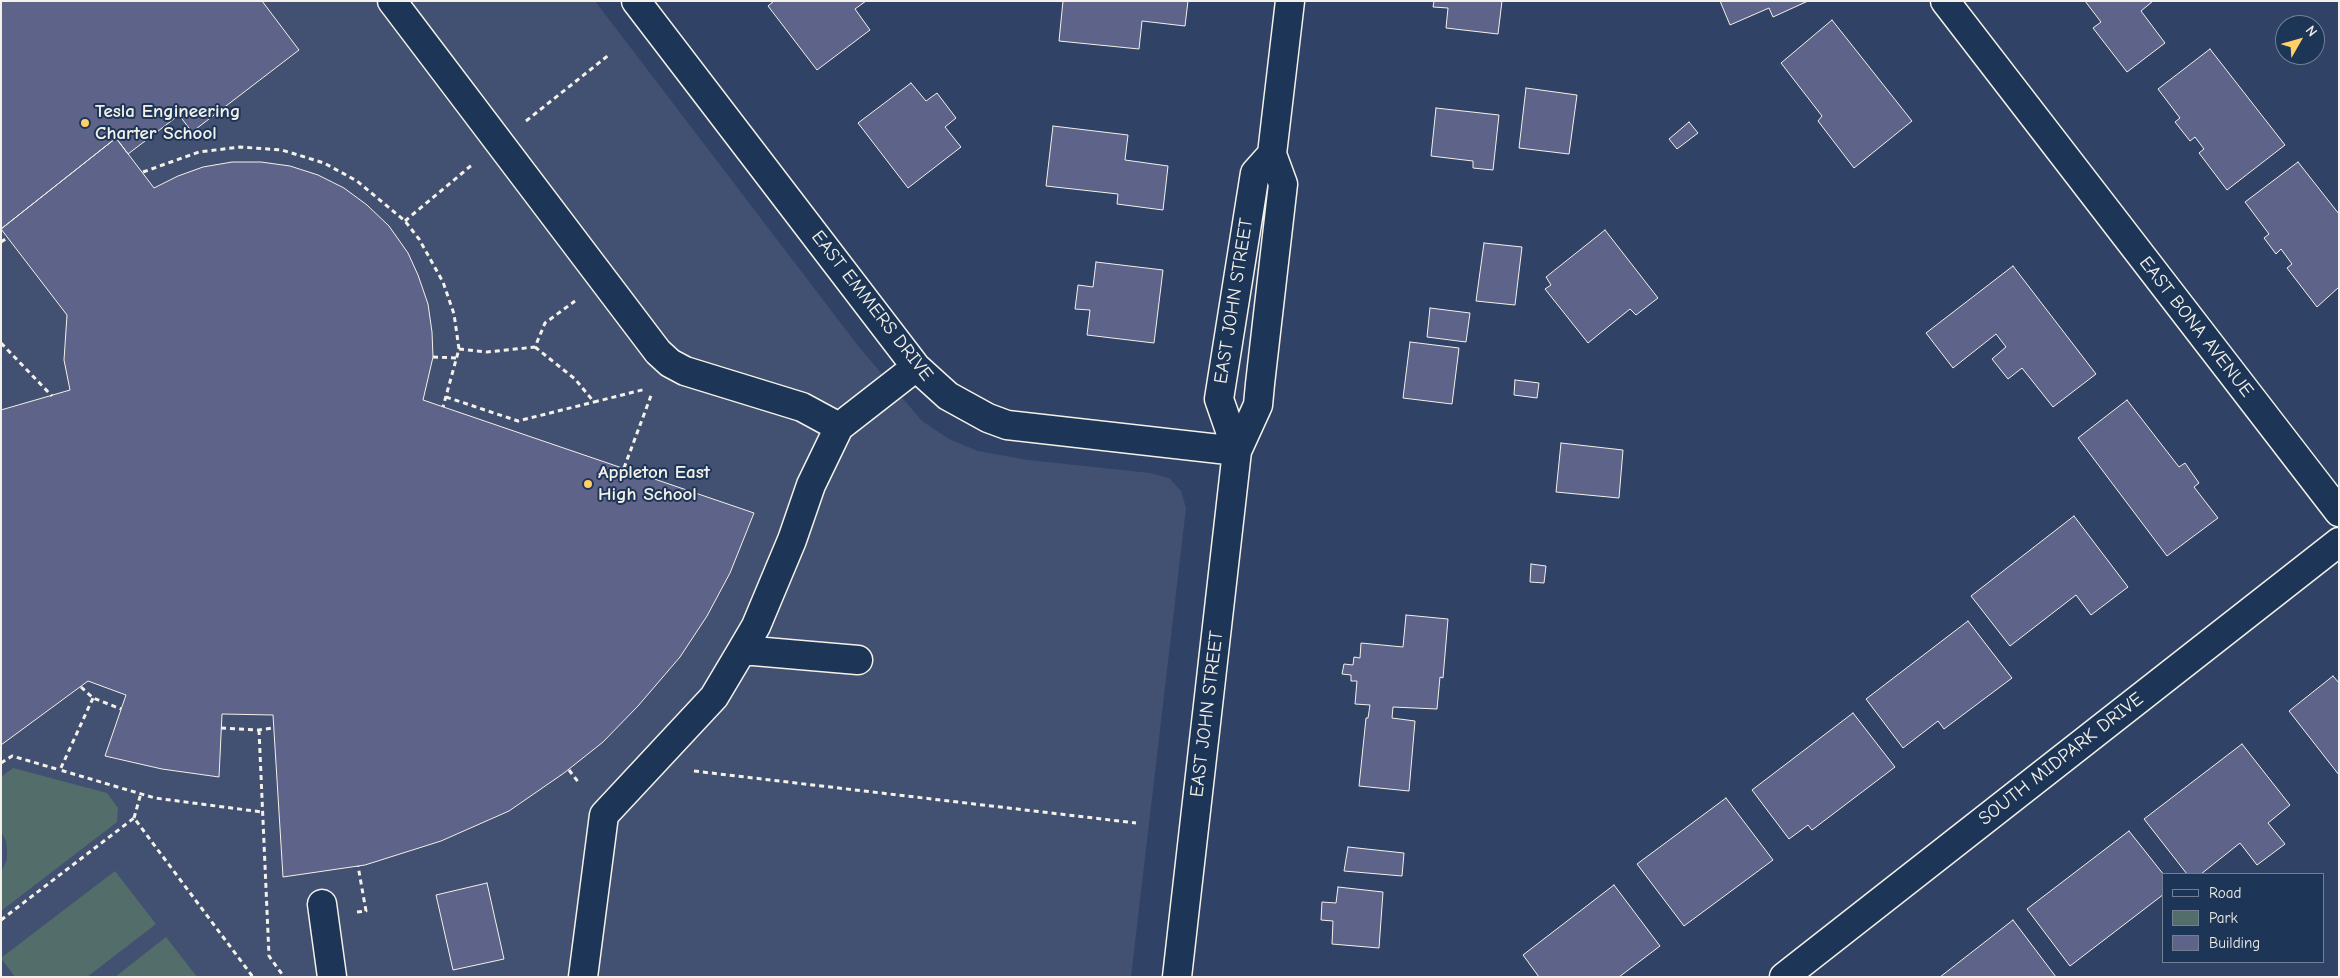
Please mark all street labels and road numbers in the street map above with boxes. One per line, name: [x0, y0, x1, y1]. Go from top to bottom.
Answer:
street label: EAST JOHN STREET: [1210, 217, 1258, 385]
street label: EAST EMMERS DRIVE: [806, 226, 938, 386]
street label: EAST BONA AVENUE: [2134, 252, 2258, 402]
street label: EAST JOHN STREET: [1185, 630, 1229, 798]
street label: SOUTH MIDPARK DRIVE: [1974, 688, 2148, 830]

